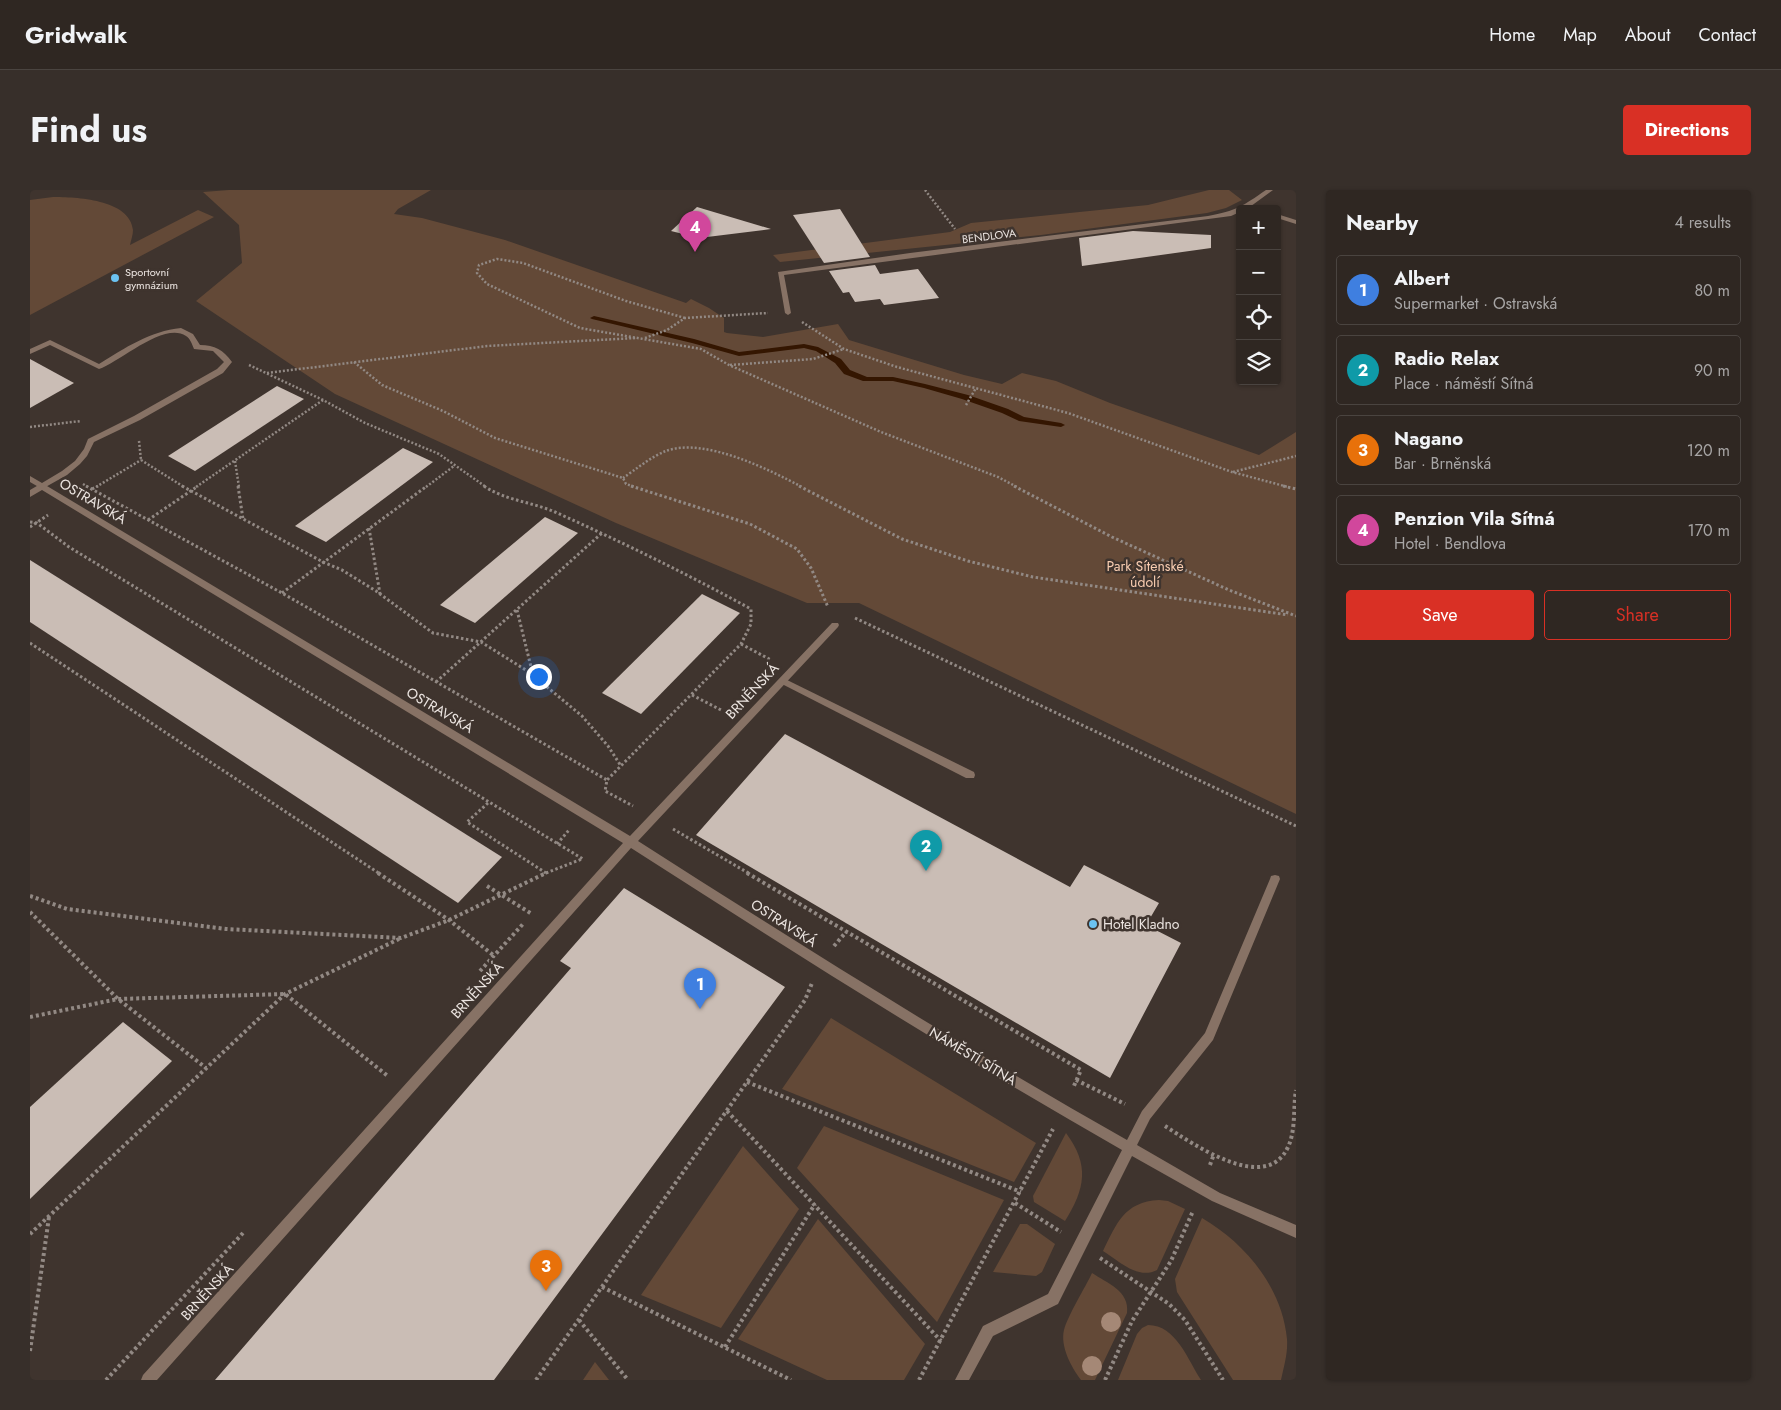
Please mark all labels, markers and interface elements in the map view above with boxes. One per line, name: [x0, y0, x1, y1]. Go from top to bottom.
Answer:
text: Gridwalk: [25, 17, 127, 52]
text: Home: [1489, 22, 1535, 48]
text: Map: [1563, 22, 1597, 48]
text: About: [1625, 22, 1670, 48]
text: Contact: [1698, 22, 1756, 48]
text: Find us: [30, 105, 147, 155]
button: Directions: [1623, 105, 1751, 155]
map controls: [1236, 205, 1281, 385]
button: +: [1236, 205, 1281, 250]
text: Nearby: [1346, 208, 1418, 238]
pin: 4: [679, 211, 711, 252]
text: 4 results: [1675, 211, 1731, 234]
street label: BENDLOVA: [961, 225, 1018, 247]
button: −: [1236, 250, 1281, 295]
place label: Sportovní gymnázium: [125, 264, 178, 293]
text: Albert: [1394, 265, 1450, 292]
marker: Sportovní gymnázium: [109, 272, 121, 284]
text: 1: [1359, 279, 1367, 302]
text: 80 m: [1694, 279, 1730, 302]
text: Supermarket · Ostravská: [1394, 292, 1557, 315]
button: locate: [1236, 295, 1281, 340]
button: layers: [1236, 340, 1281, 385]
text: Radio Relax: [1394, 345, 1499, 372]
text: 2: [1358, 359, 1368, 382]
text: 90 m: [1694, 359, 1730, 382]
text: Place · náměstí Sítná: [1394, 372, 1534, 395]
text: Nagano: [1394, 425, 1463, 452]
text: 3: [1358, 439, 1368, 462]
text: 120 m: [1687, 439, 1730, 462]
text: Bar · Brněnská: [1394, 452, 1491, 475]
street label: OSTRAVSKÁ: [56, 473, 131, 529]
text: Penzion Vila Sítná: [1394, 505, 1555, 532]
text: 4: [1357, 519, 1369, 542]
text: 170 m: [1688, 519, 1730, 542]
text: Hotel · Bendlova: [1394, 532, 1506, 555]
park label: Park Sítenské údolí: [1106, 556, 1184, 592]
button: Save: [1346, 590, 1534, 640]
button: Share: [1544, 590, 1731, 640]
street label: BRNĚNSKÁ: [721, 658, 784, 723]
your location: [526, 664, 552, 690]
street label: OSTRAVSKÁ: [403, 682, 478, 738]
pin: 2: [910, 830, 942, 871]
street label: OSTRAVSKÁ: [747, 894, 822, 952]
place label: Hotel Kladno: [1103, 914, 1180, 934]
marker: Hotel Kladno: [1087, 918, 1099, 930]
street label: BRNĚNSKÁ: [446, 957, 508, 1023]
pin: 1: [684, 968, 716, 1009]
street label: NÁMĚSTÍ SÍTNÁ: [926, 1022, 1021, 1090]
pin: 3: [530, 1250, 562, 1291]
street label: BRNĚNSKÁ: [176, 1259, 238, 1325]

